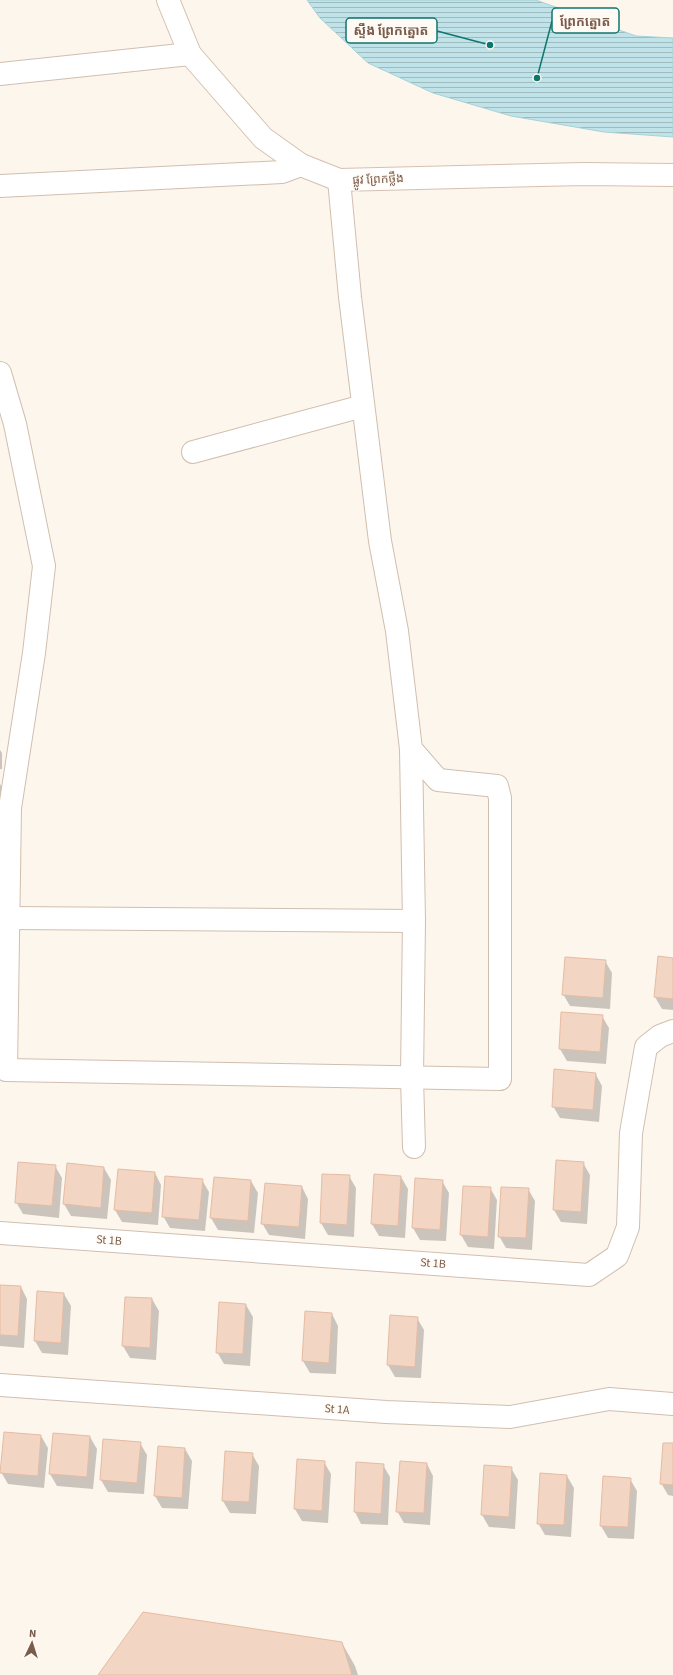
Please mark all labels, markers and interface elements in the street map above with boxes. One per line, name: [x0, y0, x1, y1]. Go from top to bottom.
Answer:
callout: ព្រែកត្នោត: [552, 8, 619, 33]
text: ព្រែកត្នោត: [560, 13, 610, 31]
callout: ស្ទឹង ព្រែកត្នោត: [346, 18, 437, 43]
text: ស្ទឹង ព្រែកត្នោត: [354, 22, 428, 40]
street label: ផ្លូវ ព្រែកថ្លឹង: [352, 170, 404, 190]
street label: St 1B: [96, 1231, 122, 1250]
street label: St 1B: [420, 1254, 446, 1273]
street label: St 1A: [324, 1400, 351, 1419]
north arrow: [12, 1623, 52, 1663]
text: N: [28, 1626, 37, 1641]

